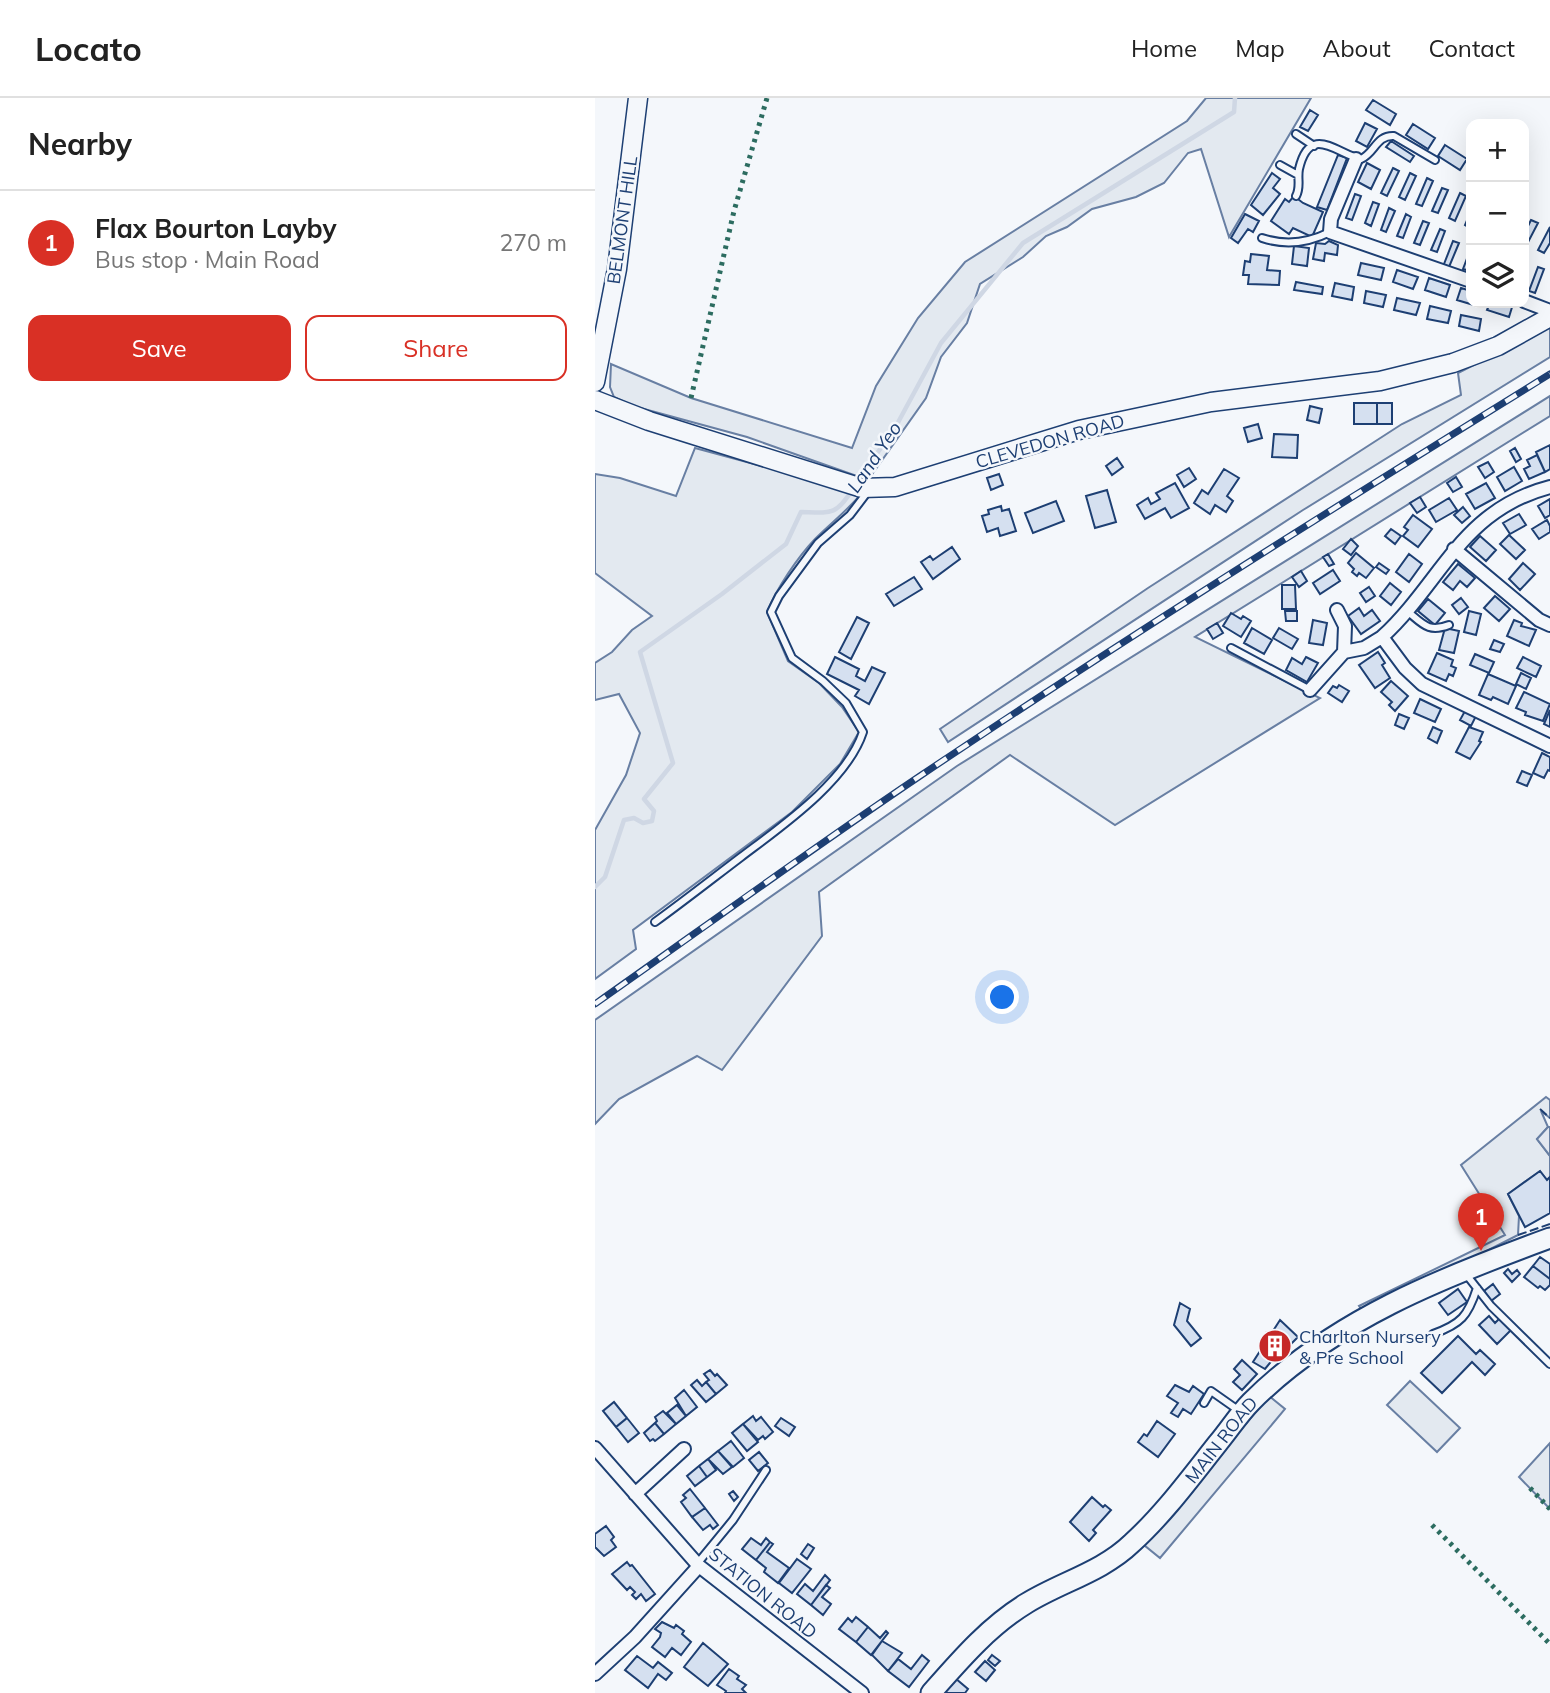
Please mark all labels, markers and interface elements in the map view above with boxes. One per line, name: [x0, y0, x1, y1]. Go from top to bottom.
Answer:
text: Locato: [35, 28, 142, 69]
text: Home: [1131, 33, 1197, 63]
text: Map: [1235, 33, 1285, 63]
text: About: [1323, 33, 1391, 63]
text: Contact: [1429, 33, 1515, 63]
map controls: [1466, 119, 1529, 308]
button: +: [1466, 119, 1529, 182]
text: Nearby: [28, 125, 132, 163]
street label: BELMONT HILL: [602, 154, 642, 286]
button: −: [1466, 182, 1529, 245]
text: Flax Bourton Layby: [95, 212, 337, 245]
text: 1: [44, 228, 58, 257]
text: 270 m: [499, 228, 567, 257]
text: Bus stop · Main Road: [95, 245, 320, 274]
button: layers: [1466, 245, 1529, 308]
button: Save: [28, 315, 291, 381]
button: Share: [305, 315, 567, 381]
street label: CLEVEDON ROAD: [973, 409, 1127, 473]
water label: Land Yeo: [842, 417, 907, 497]
your location: [985, 980, 1019, 1014]
pin: 1: [1458, 1193, 1504, 1251]
place label: Charlton Nursery & Pre School: [1299, 1325, 1441, 1369]
building icon: Charlton Nursery & Pre School: [1256, 1327, 1294, 1365]
street label: MAIN ROAD: [1180, 1391, 1262, 1488]
street label: STATION ROAD: [704, 1542, 822, 1644]

